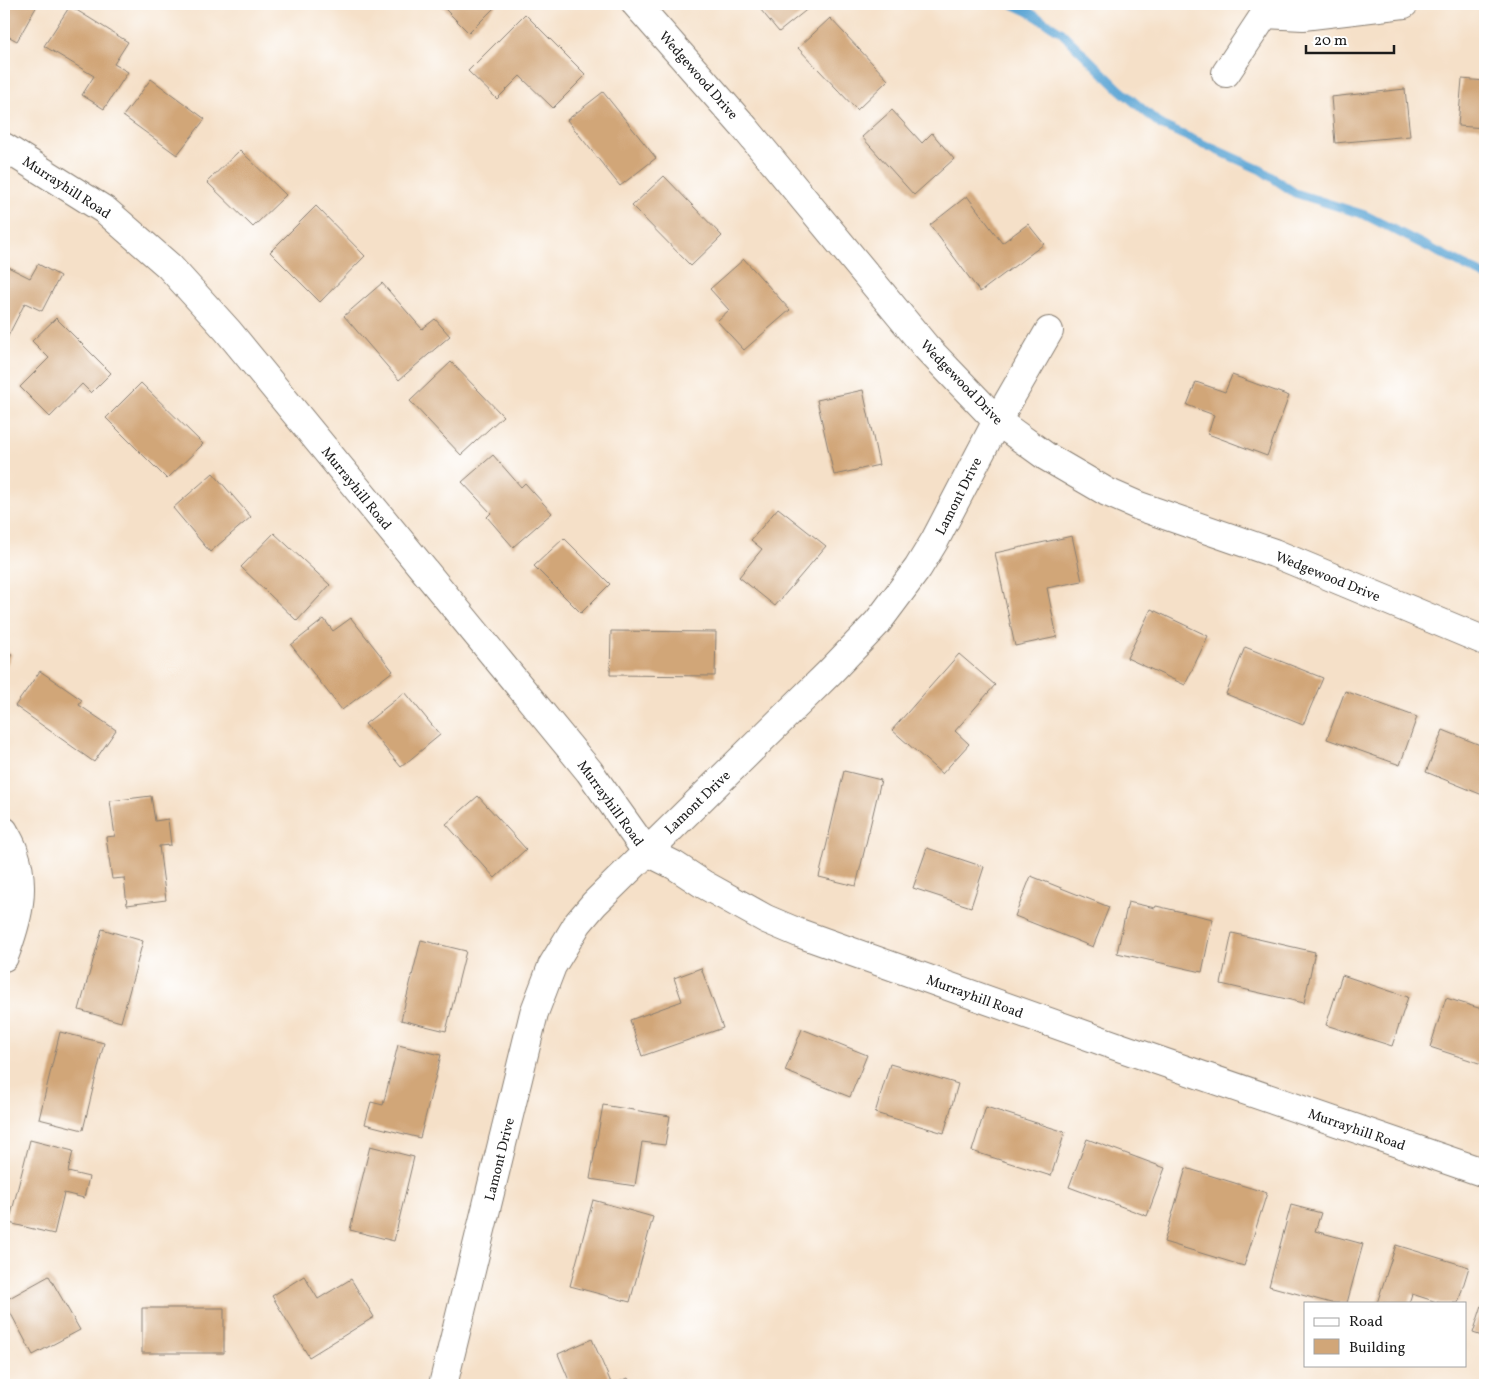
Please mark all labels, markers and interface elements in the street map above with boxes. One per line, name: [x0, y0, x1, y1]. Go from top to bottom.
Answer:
scale bar: [1306, 22, 1394, 54]
street label: Wedgewood Drive: [654, 28, 742, 125]
text: 20 m: [1314, 31, 1347, 52]
street label: Murrayhill Road: [18, 153, 114, 224]
street label: Wedgewood Drive: [915, 336, 1007, 430]
street label: Murrayhill Road: [316, 443, 395, 535]
street label: Lamont Drive: [932, 454, 987, 539]
street label: Wedgewood Drive: [1272, 548, 1383, 607]
street label: Murrayhill Road: [572, 757, 647, 851]
street label: Lamont Drive: [661, 767, 735, 839]
street label: Murrayhill Road: [923, 971, 1026, 1024]
street label: Murrayhill Road: [1305, 1105, 1408, 1156]
street label: Lamont Drive: [481, 1116, 520, 1203]
legend: [1304, 1302, 1466, 1366]
text: Road: [1349, 1312, 1383, 1333]
text: Building: [1349, 1338, 1406, 1359]

